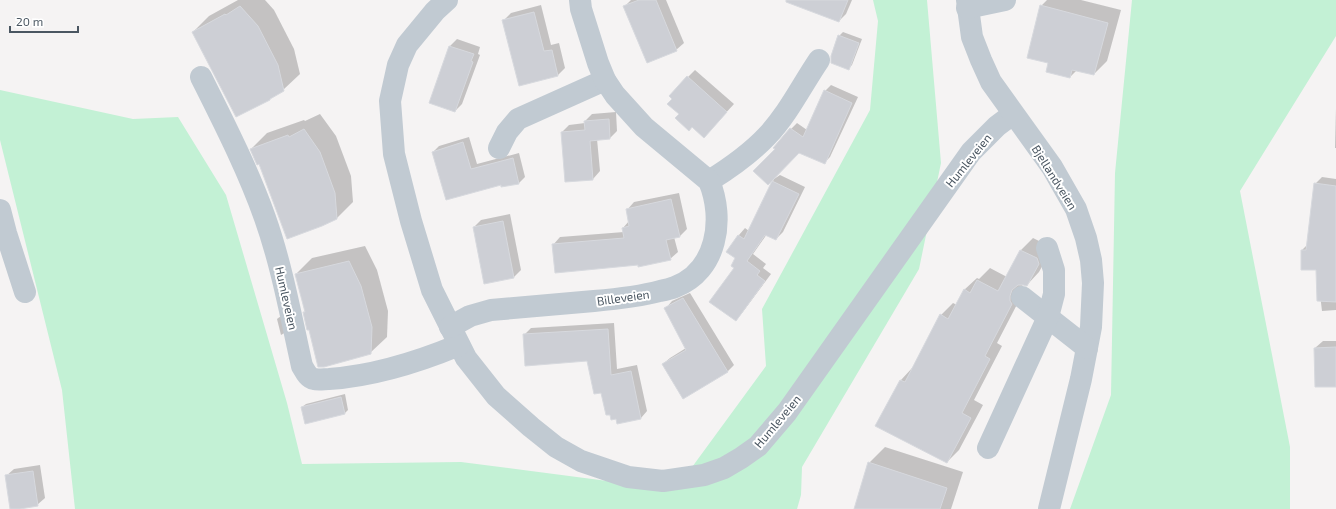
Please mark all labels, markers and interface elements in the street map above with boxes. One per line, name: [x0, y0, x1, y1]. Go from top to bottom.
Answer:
scale bar: [10, 8, 78, 34]
text: 20 m: [16, 14, 43, 28]
street label: Humleveien: [942, 131, 994, 189]
street label: Bjellandveien: [1029, 142, 1080, 212]
street label: Humleveien: [273, 265, 301, 331]
street label: Billeveien: [596, 286, 650, 308]
street label: Humleveien: [751, 392, 803, 450]

